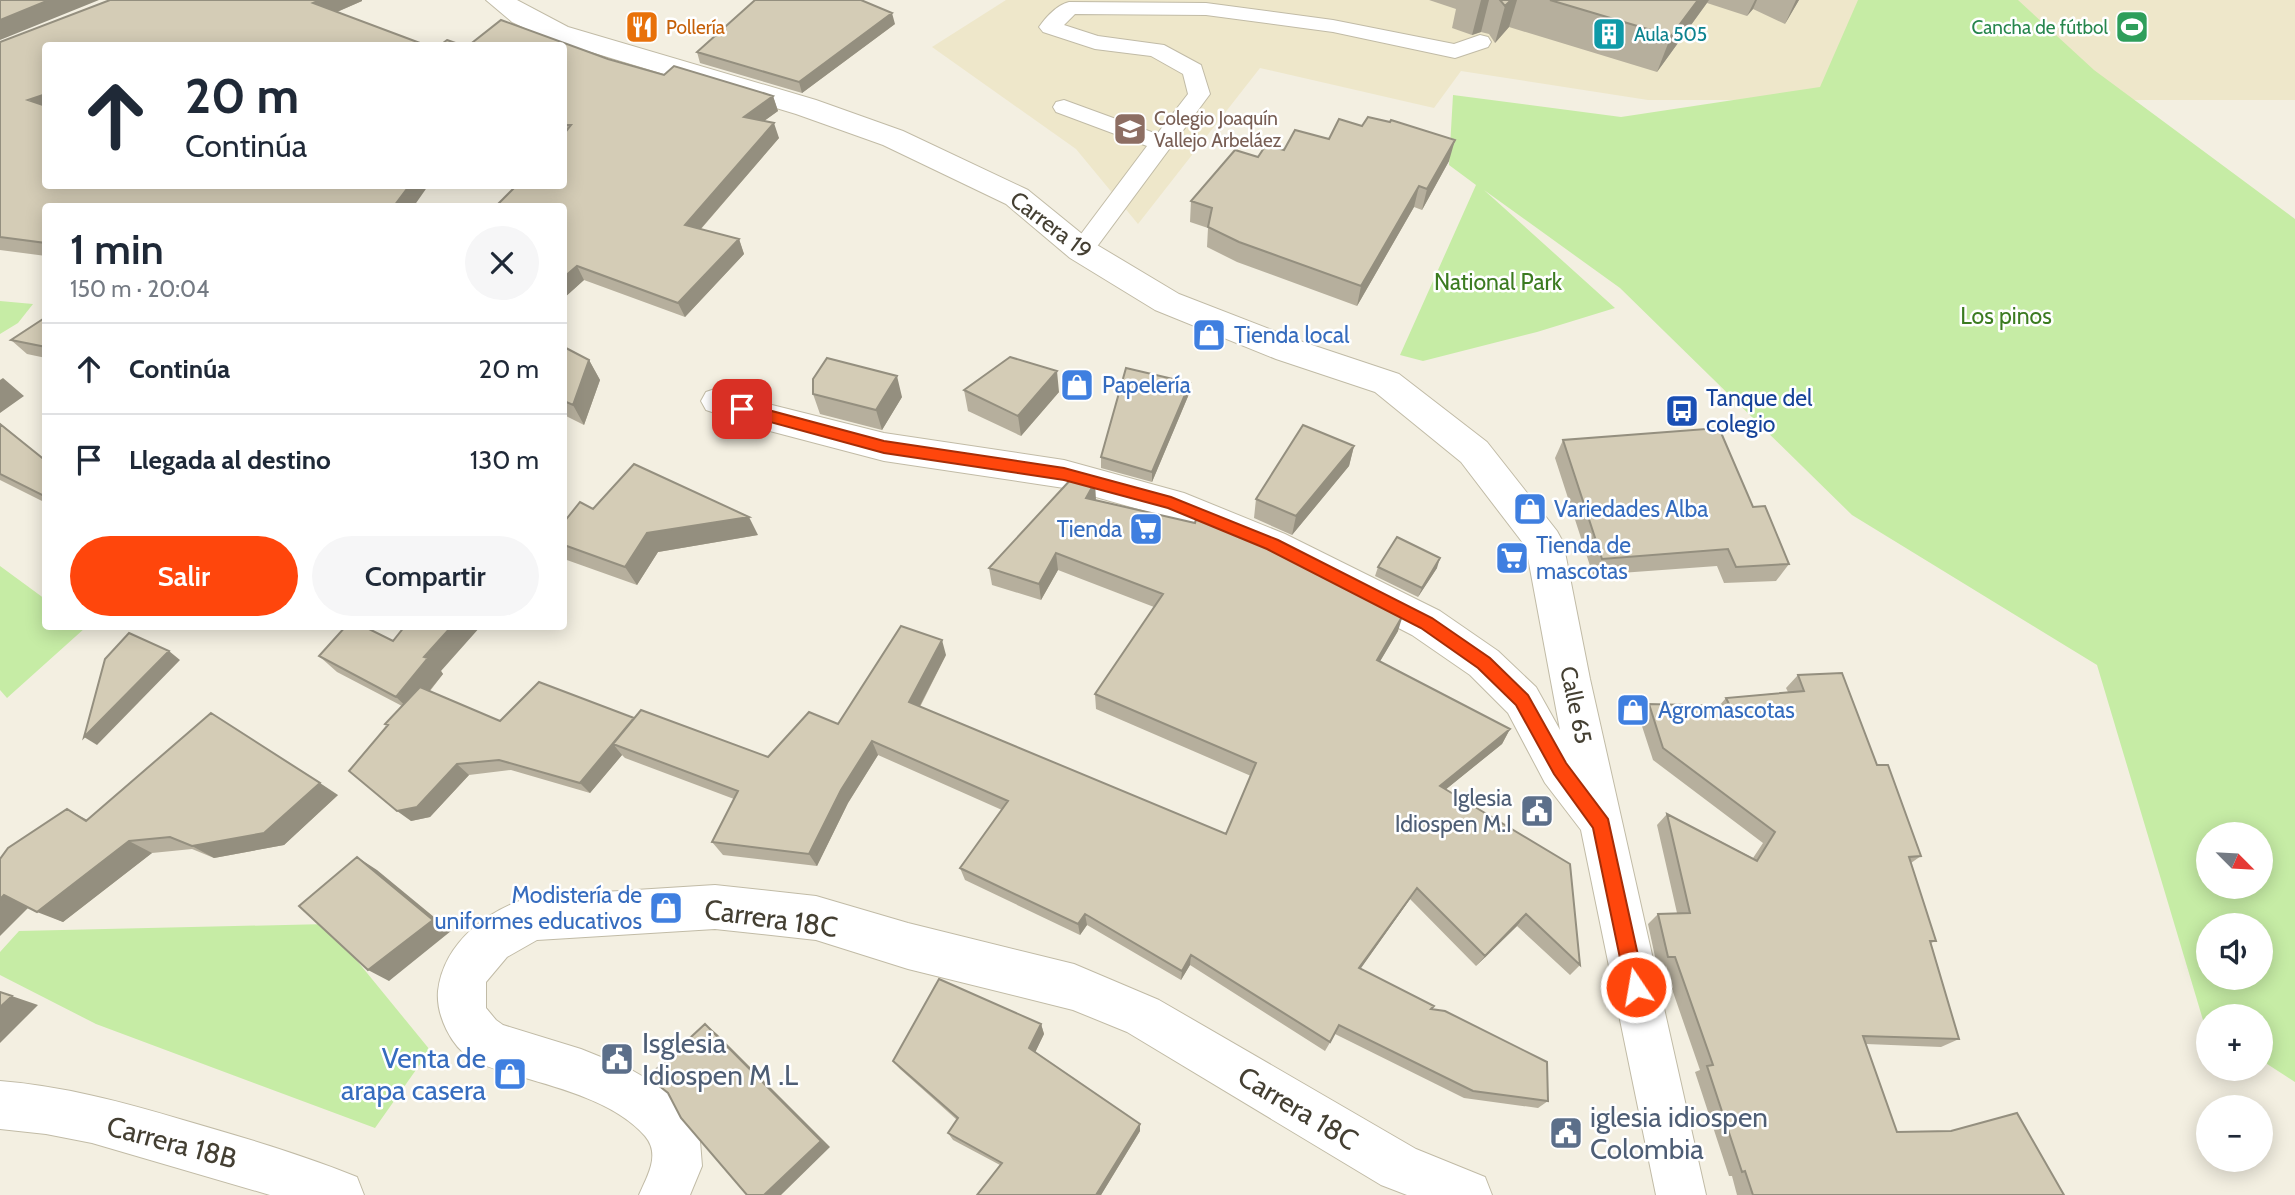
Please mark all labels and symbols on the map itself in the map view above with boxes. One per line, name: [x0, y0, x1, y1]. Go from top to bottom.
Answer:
restaurant icon: Pollería: [623, 8, 661, 46]
sports icon: Cancha de fútbol: [2113, 8, 2151, 46]
building icon: Aula 505: [1590, 15, 1628, 53]
place label: Pollería: [666, 16, 725, 39]
place label: Cancha de fútbol: [1972, 16, 2109, 39]
place label: Aula 505: [1634, 23, 1707, 46]
place label: Colegio Joaquín Vallejo Arbeláez: [1154, 107, 1282, 152]
school or university icon: Colegio Joaquín Vallejo Arbeláez: [1111, 110, 1149, 148]
street label: Carrera 19: [1005, 185, 1097, 265]
park label: National Park: [1434, 268, 1563, 296]
park label: Los pinos: [1960, 302, 2052, 330]
shop icon: Tienda local: [1190, 316, 1228, 354]
place label: Tienda local: [1234, 321, 1350, 349]
shop icon: Papelería: [1058, 366, 1096, 404]
place label: Papelería: [1102, 371, 1191, 399]
pin: [712, 379, 772, 439]
place label: Tanque del colegio: [1706, 384, 1813, 438]
bus stop icon: Tanque del colegio: [1663, 392, 1701, 430]
shop icon: Variedades Alba: [1511, 490, 1549, 528]
place label: Variedades Alba: [1554, 495, 1708, 523]
supermarket icon: Tienda: [1127, 510, 1165, 548]
place label: Tienda: [1057, 515, 1122, 543]
place label: Tienda de mascotas: [1536, 531, 1631, 585]
supermarket icon: Tienda de mascotas: [1493, 539, 1531, 577]
street label: Calle 65: [1554, 664, 1598, 746]
shop icon: Agromascotas: [1614, 691, 1652, 729]
place label: Agromascotas: [1658, 696, 1795, 724]
place label: Iglesia Idiospen M.I: [1395, 784, 1512, 838]
public building icon: Iglesia Idiospen M.I: [1518, 792, 1556, 830]
north arrow: [2196, 822, 2273, 900]
place label: Modistería de uniformes educativos: [435, 881, 642, 935]
shop icon: Modistería de uniformes educativos: [647, 889, 685, 927]
street label: Carrera 18C: [702, 892, 840, 944]
position arrow: [1599, 950, 1673, 1024]
place label: Isglesia Idiospen M .L: [642, 1026, 798, 1092]
public building icon: Isglesia Idiospen M .L: [598, 1040, 636, 1078]
place label: Venta de arapa casera: [341, 1041, 487, 1107]
shop icon: Venta de arapa casera: [491, 1055, 529, 1093]
street label: Carrera 18C: [1232, 1059, 1364, 1157]
place label: iglesia idiospen Colombia: [1590, 1100, 1768, 1166]
street label: Carrera 18B: [103, 1108, 241, 1176]
public building icon: iglesia idiospen Colombia: [1547, 1114, 1585, 1152]

